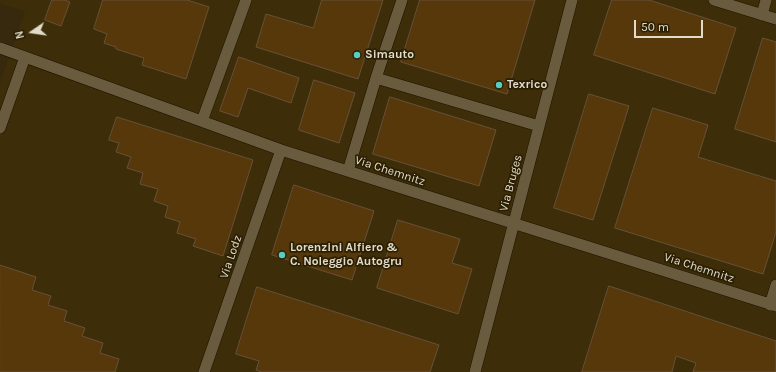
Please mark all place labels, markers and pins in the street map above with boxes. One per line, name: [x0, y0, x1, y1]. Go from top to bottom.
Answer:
place label: Simauto: [365, 48, 414, 62]
marker: Simauto: [352, 50, 362, 60]
place label: Texrico: [507, 78, 547, 92]
marker: Texrico: [494, 80, 504, 90]
place label: Lorenzini Alfiero & C. Noleggio Autogru: [290, 241, 402, 269]
marker: Lorenzini Alfiero & C. Noleggio Autogru: [277, 250, 287, 260]

